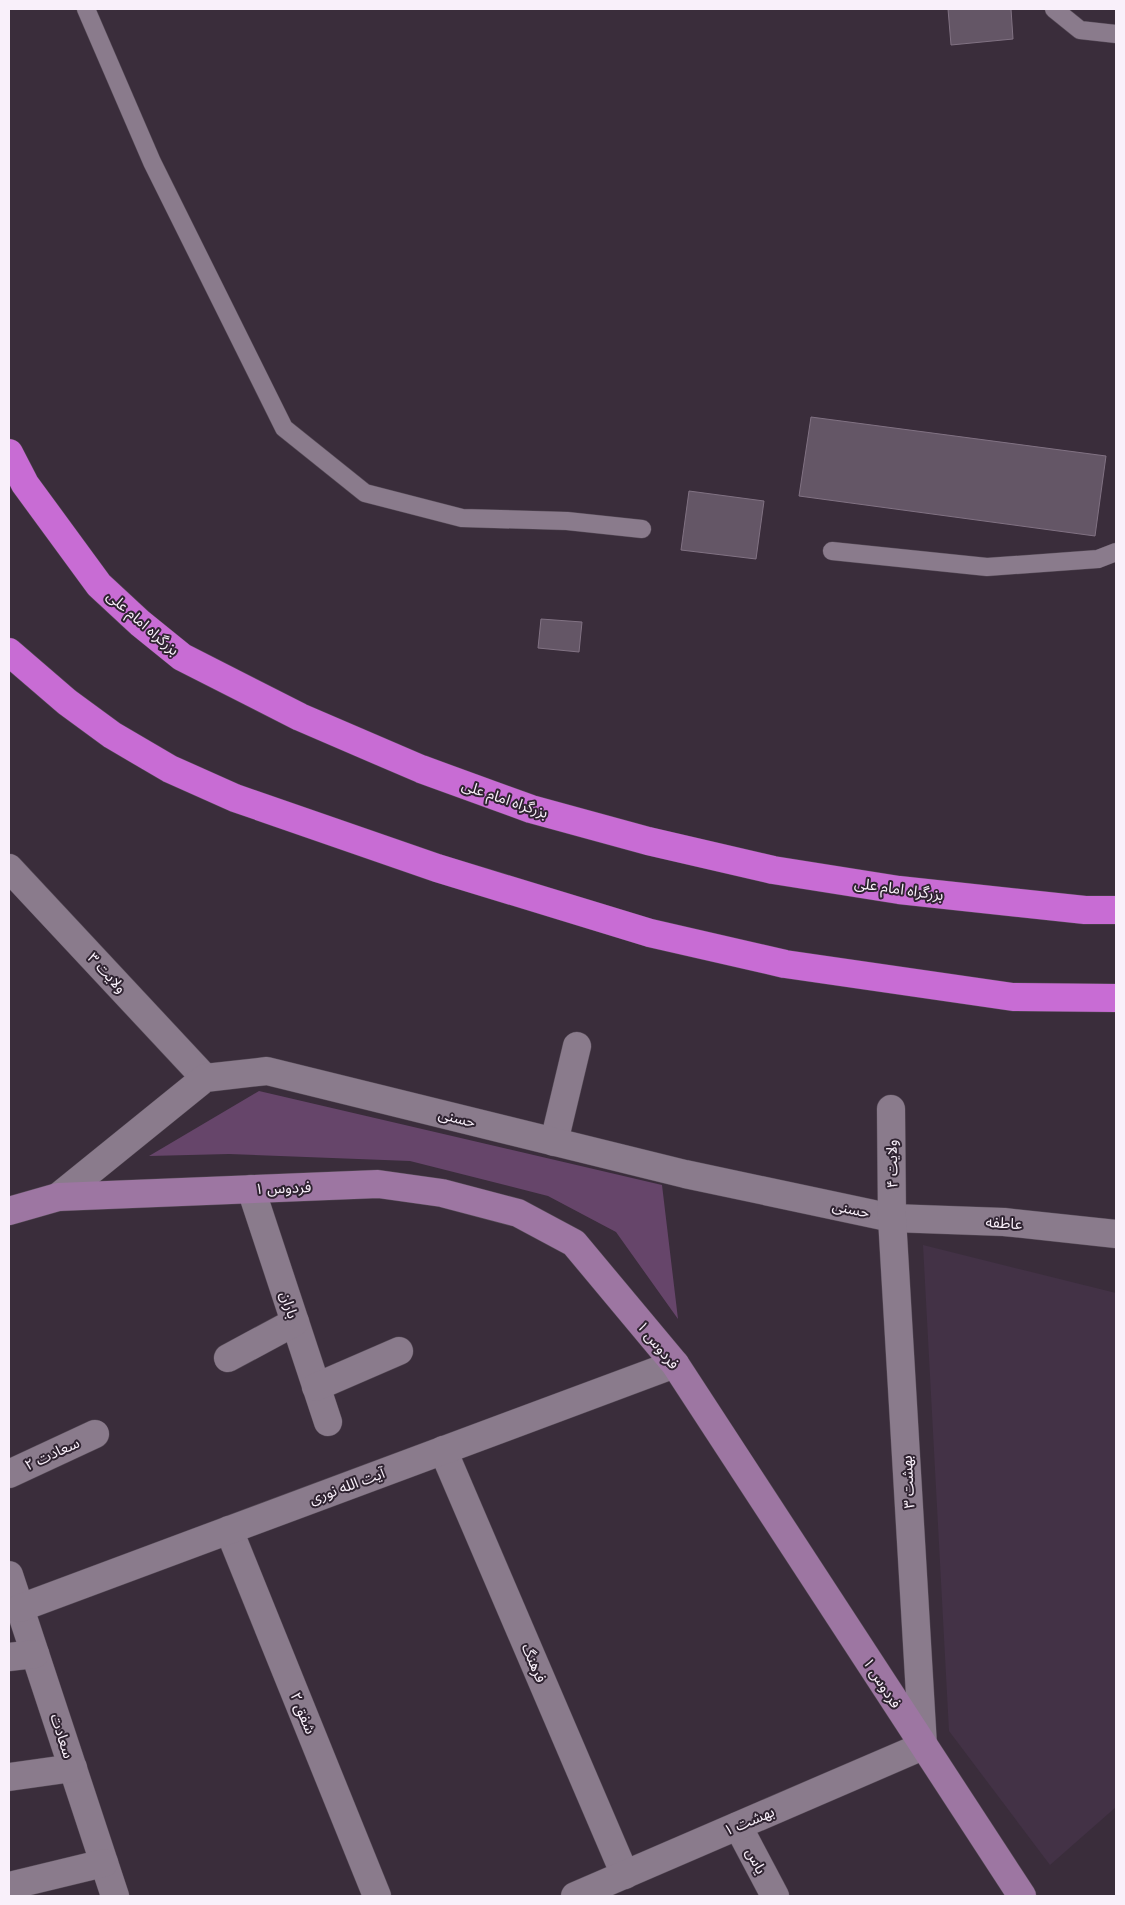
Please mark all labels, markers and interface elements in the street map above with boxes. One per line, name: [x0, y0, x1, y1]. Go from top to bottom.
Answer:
street label: بزرگراه امام علی: [102, 585, 184, 661]
street label: بزرگراه امام علی: [459, 774, 551, 824]
street label: بزرگراه امام علی: [853, 872, 945, 906]
street label: ولایت ۳: [84, 948, 132, 997]
street label: حسنی: [436, 1103, 478, 1131]
street label: ولایت ۴: [881, 1140, 901, 1189]
street label: فردوس ۱: [254, 1176, 312, 1198]
street label: حسنی: [831, 1194, 872, 1222]
street label: عاطفه: [985, 1211, 1024, 1233]
street label: باران: [276, 1289, 304, 1321]
street label: فردوس ۱: [633, 1316, 685, 1373]
street label: سعادت ۲: [21, 1432, 82, 1474]
street label: بهشت ۳: [896, 1455, 918, 1509]
street label: آیت الله نوری: [306, 1462, 388, 1508]
street label: فرهنگ: [518, 1640, 552, 1685]
street label: فردوس ۱: [859, 1653, 907, 1712]
street label: شفق ۲: [286, 1689, 321, 1737]
street label: سعادت: [46, 1711, 80, 1761]
street label: بهشت ۱: [720, 1800, 777, 1840]
street label: یاس: [742, 1844, 772, 1877]

